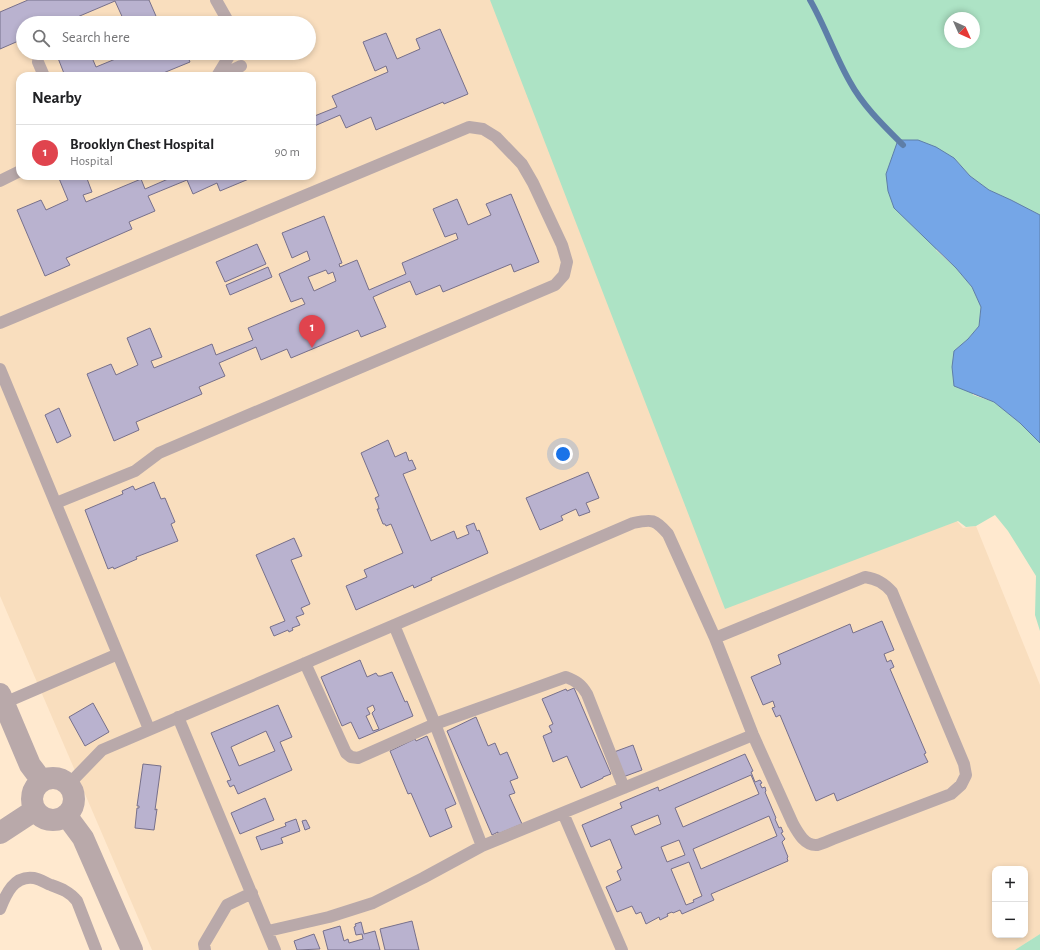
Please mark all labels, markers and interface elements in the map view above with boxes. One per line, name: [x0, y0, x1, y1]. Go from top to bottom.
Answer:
north arrow: [944, 12, 980, 48]
search box: [16, 16, 316, 60]
icon: search: [30, 27, 52, 49]
text: Search here: [62, 30, 130, 45]
text: Nearby: [32, 89, 82, 106]
text: Brooklyn Chest Hospital: [70, 137, 214, 152]
text: 1: [43, 146, 47, 159]
text: 90 m: [274, 146, 300, 159]
text: Hospital: [70, 155, 113, 168]
pin: 1: [299, 315, 325, 348]
your location: [553, 444, 573, 464]
map controls: [992, 866, 1028, 938]
button: +: [992, 866, 1028, 902]
button: −: [992, 902, 1028, 938]

